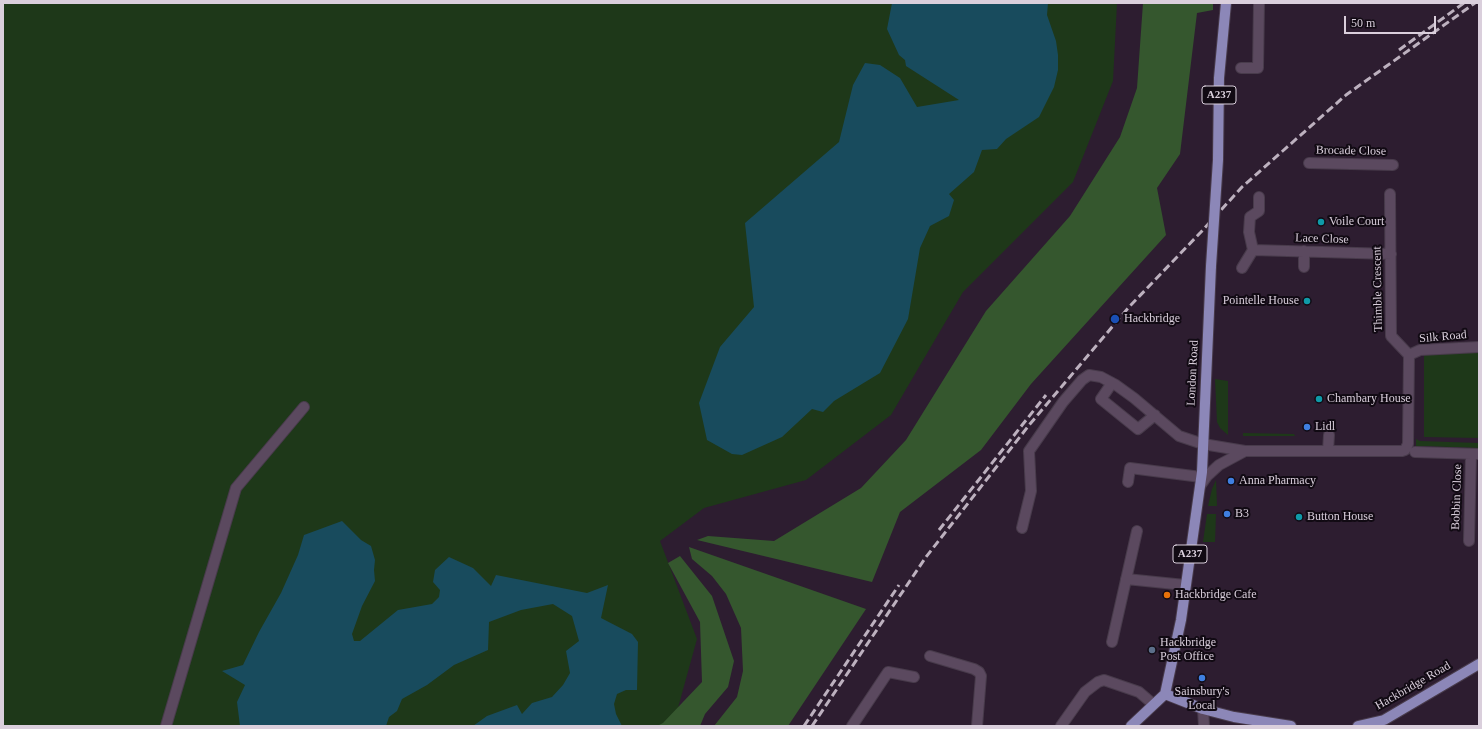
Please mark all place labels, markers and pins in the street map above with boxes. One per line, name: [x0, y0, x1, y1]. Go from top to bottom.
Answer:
place label: Voile Court: [1329, 215, 1384, 229]
marker: Voile Court: [1316, 217, 1326, 227]
place label: Pointelle House: [1223, 294, 1299, 308]
marker: Pointelle House: [1302, 296, 1312, 306]
place label: Hackbridge: [1124, 312, 1180, 326]
marker: Hackbridge: [1109, 313, 1121, 325]
place label: Chambary House: [1327, 392, 1411, 406]
marker: Chambary House: [1314, 394, 1324, 404]
place label: Lidl: [1315, 420, 1335, 434]
marker: Lidl: [1302, 422, 1312, 432]
place label: Anna Pharmacy: [1239, 474, 1316, 488]
marker: Anna Pharmacy: [1226, 476, 1236, 486]
place label: B3: [1235, 507, 1249, 521]
marker: B3: [1222, 509, 1232, 519]
place label: Button House: [1307, 510, 1373, 524]
marker: Button House: [1294, 512, 1304, 522]
place label: Hackbridge Cafe: [1175, 588, 1257, 602]
marker: Hackbridge Cafe: [1162, 590, 1172, 600]
place label: Hackbridge Post Office: [1160, 636, 1216, 664]
marker: Hackbridge Post Office: [1147, 645, 1157, 655]
marker: Sainsbury's Local: [1197, 673, 1207, 683]
place label: Sainsbury's Local: [1175, 685, 1229, 713]

